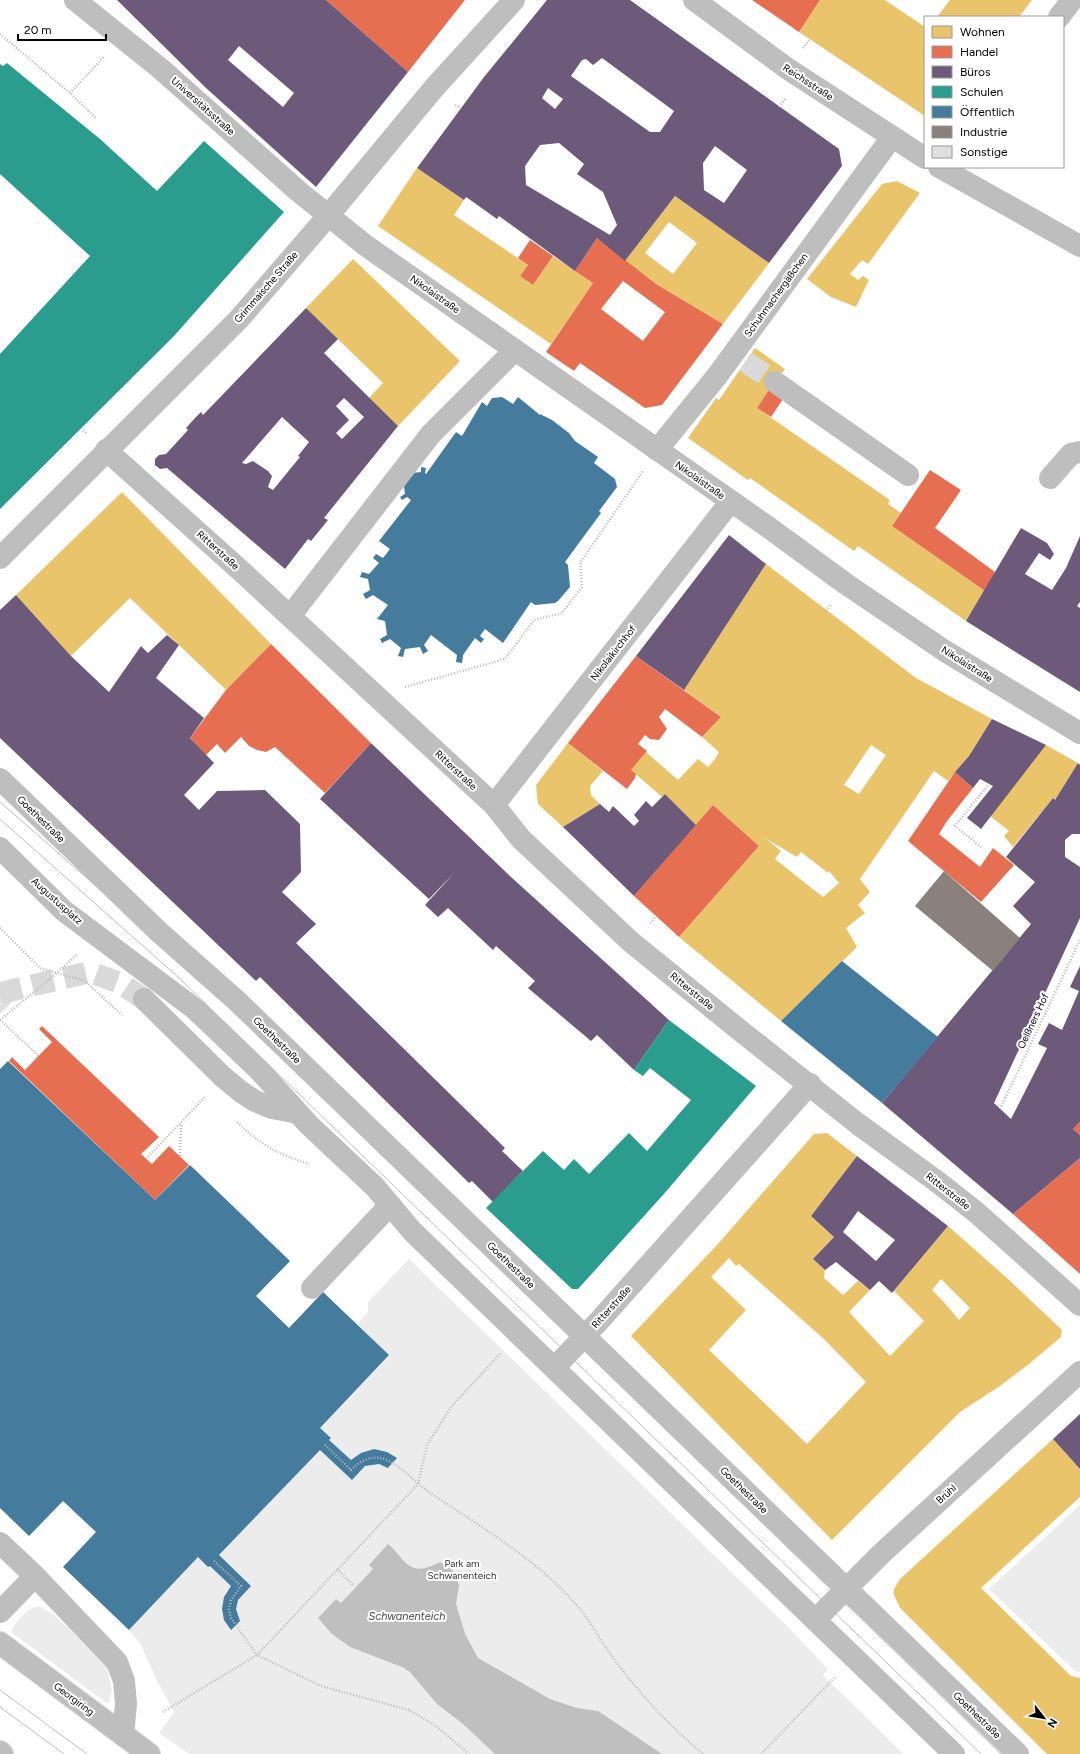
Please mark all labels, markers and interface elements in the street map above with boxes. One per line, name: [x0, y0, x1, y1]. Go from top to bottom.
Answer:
scale bar: [18, 16, 106, 42]
legend: [924, 16, 1064, 168]
text: 20 m: [24, 23, 52, 37]
text: Wohnen: [960, 25, 1005, 39]
text: Handel: [960, 45, 998, 59]
street label: Reichsstraße: [780, 61, 836, 103]
text: Büros: [960, 65, 991, 79]
street label: Universitätsstraße: [168, 74, 238, 138]
text: Schulen: [960, 85, 1003, 99]
text: Öffentlich: [960, 105, 1015, 119]
text: Industrie: [960, 125, 1008, 139]
text: Sonstige: [960, 145, 1008, 159]
street label: Grimmaische Straße: [231, 248, 301, 326]
street label: Schuhmachergäßchen: [741, 250, 811, 339]
street label: Nikolaistraße: [407, 272, 463, 316]
street label: Nikolaistraße: [672, 458, 728, 502]
street label: Ritterstraße: [194, 527, 242, 573]
street label: Nikolaikirchhof: [587, 622, 639, 683]
street label: Nikolaistraße: [939, 643, 996, 685]
street label: Ritterstraße: [432, 747, 480, 793]
street label: Goethestraße: [14, 793, 68, 845]
street label: Augustusplatz: [29, 875, 85, 927]
street label: Ritterstraße: [667, 969, 717, 1013]
street label: Oelßners Hof: [1015, 991, 1052, 1051]
street label: Goethestraße: [250, 1014, 304, 1066]
street label: Ritterstraße: [923, 1170, 973, 1213]
street label: Goethestraße: [484, 1239, 538, 1291]
street label: Ritterstraße: [588, 1283, 634, 1331]
street label: Goethestraße: [717, 1464, 771, 1516]
street label: Brühl: [933, 1482, 959, 1506]
park label: Park am Schwanenteich: [427, 1557, 497, 1582]
water label: Schwanenteich: [369, 1610, 445, 1623]
street label: Georgiring: [51, 1679, 97, 1719]
street label: Goethestraße: [950, 1689, 1004, 1741]
north arrow: [1024, 1698, 1064, 1738]
text: N: [1044, 1716, 1060, 1730]

